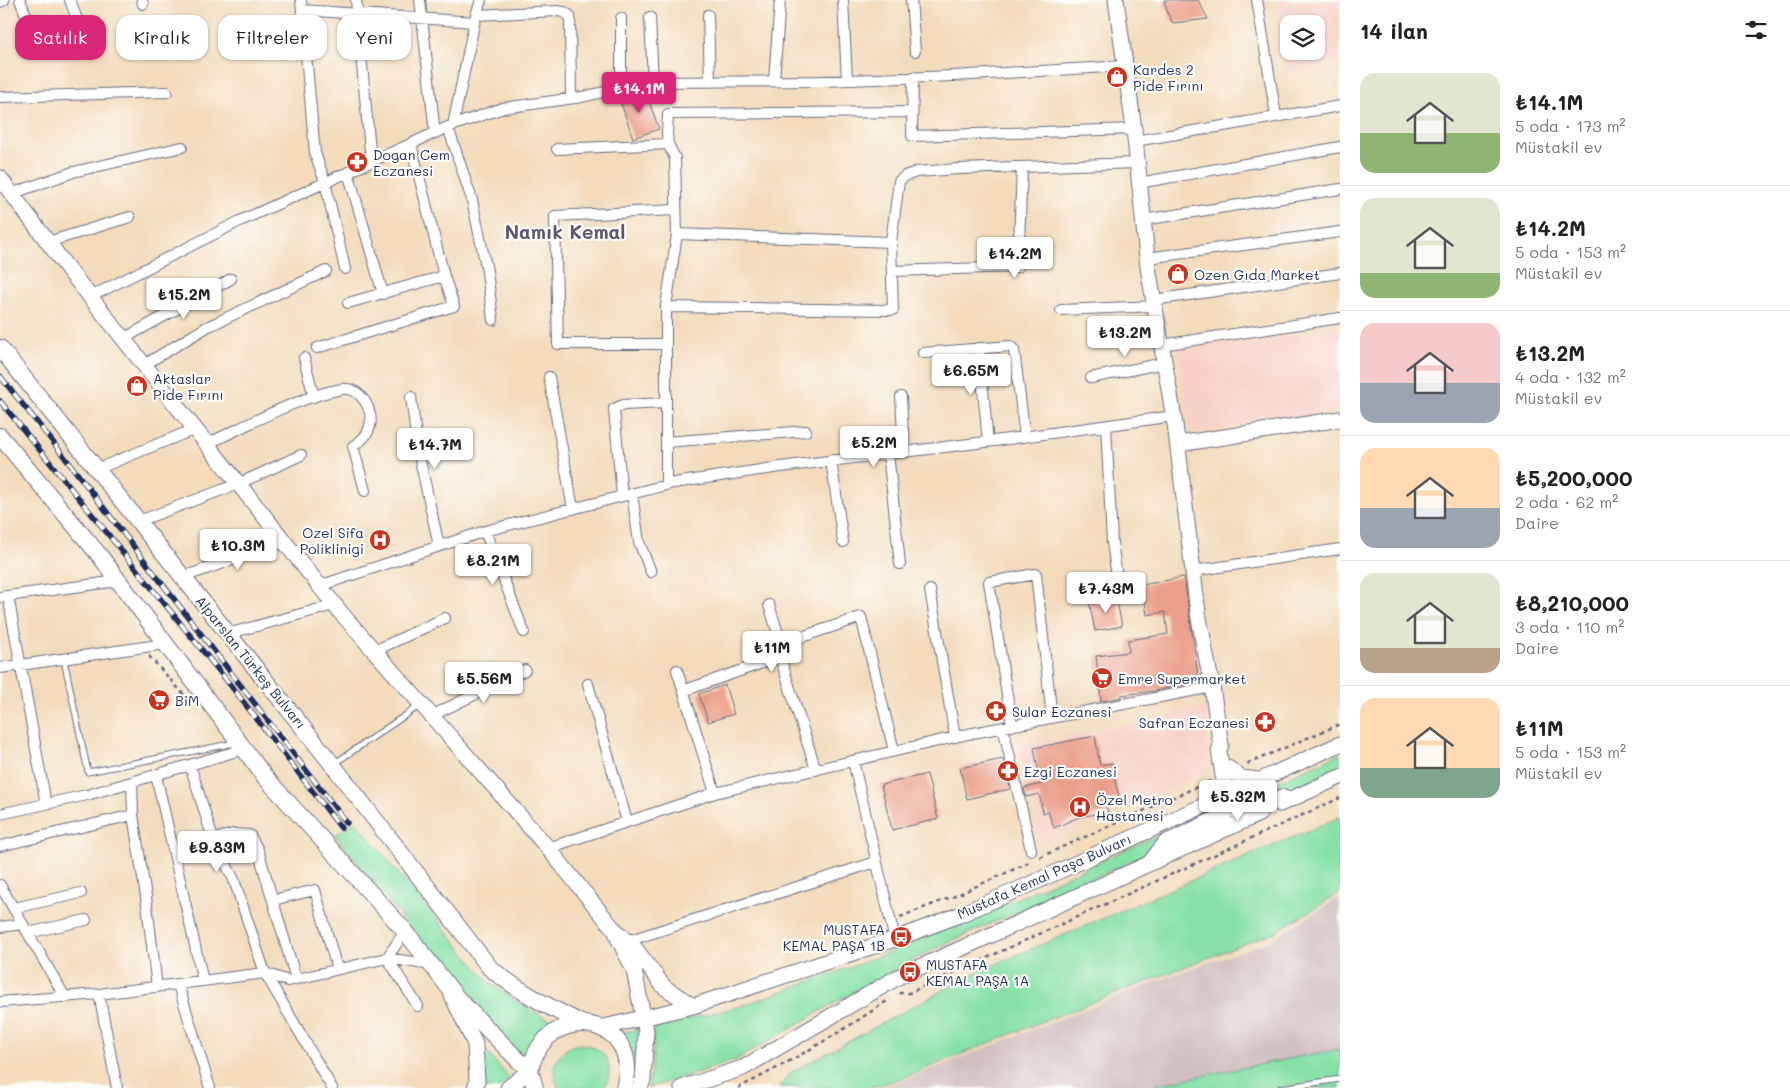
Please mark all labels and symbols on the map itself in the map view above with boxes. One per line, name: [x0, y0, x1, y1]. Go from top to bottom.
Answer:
place label: Kardes 2 Pide Fırını: [1133, 60, 1204, 95]
shop icon: Kardes 2 Pide Fırını: [1105, 65, 1129, 89]
pin: ₺14.1M: [598, 72, 680, 114]
place label: Dogan Cem Eczanesi: [373, 145, 450, 180]
pharmacy icon: Dogan Cem Eczanesi: [345, 150, 369, 174]
district label: Namık Kemal: [505, 219, 625, 244]
pin: ₺14.2M: [974, 236, 1056, 279]
shop icon: Ozen Gıda Market: [1166, 262, 1190, 286]
place label: Ozen Gıda Market: [1194, 265, 1320, 284]
pin: ₺15.2M: [143, 278, 225, 320]
pin: ₺13.2M: [1084, 316, 1166, 358]
pin: ₺6.65M: [930, 354, 1012, 396]
place label: Aktaslar Pide Fırını: [153, 369, 224, 404]
shop icon: Aktaslar Pide Fırını: [125, 374, 149, 398]
pin: ₺5.2M: [839, 426, 909, 468]
pin: ₺14.7M: [394, 428, 476, 470]
place label: Ozel Sifa Poliklinigi: [300, 523, 364, 558]
pin: ₺10.3M: [197, 528, 279, 571]
hospital icon: Ozel Sifa Poliklinigi: [368, 528, 392, 552]
pin: ₺8.21M: [452, 544, 534, 586]
pin: ₺7.43M: [1065, 572, 1147, 614]
street label: Alparslan Türkeş Bulvarı: [191, 591, 311, 733]
pin: ₺11M: [742, 630, 802, 673]
pin: ₺5.56M: [443, 662, 525, 704]
supermarket icon: Emre Supermarket: [1090, 666, 1114, 690]
place label: Emre Supermarket: [1118, 669, 1246, 688]
supermarket icon: BiM: [147, 688, 171, 712]
place label: BiM: [175, 691, 199, 710]
pharmacy icon: Sular Eczanesi: [984, 699, 1008, 723]
place label: Sular Eczanesi: [1012, 702, 1112, 721]
pharmacy icon: Safran Eczanesi: [1253, 710, 1277, 734]
place label: Safran Eczanesi: [1139, 713, 1249, 732]
pharmacy icon: Ezgi Eczanesi: [996, 759, 1020, 783]
place label: Ezgi Eczanesi: [1024, 762, 1117, 781]
pin: ₺5.32M: [1197, 780, 1279, 822]
place label: Özel Metro Hastanesi: [1096, 790, 1173, 825]
hospital icon: Özel Metro Hastanesi: [1068, 795, 1092, 819]
street label: Mustafa Kemal Paşa Bulvarı: [954, 829, 1134, 923]
pin: ₺9.83M: [176, 830, 258, 873]
place label: MUSTAFA KEMAL PAŞA 1B: [783, 920, 885, 955]
bus stop icon: MUSTAFA KEMAL PAŞA 1B: [889, 925, 913, 949]
place label: MUSTAFA KEMAL PAŞA 1A: [926, 955, 1029, 990]
bus stop icon: MUSTAFA KEMAL PAŞA 1A: [898, 960, 922, 984]

